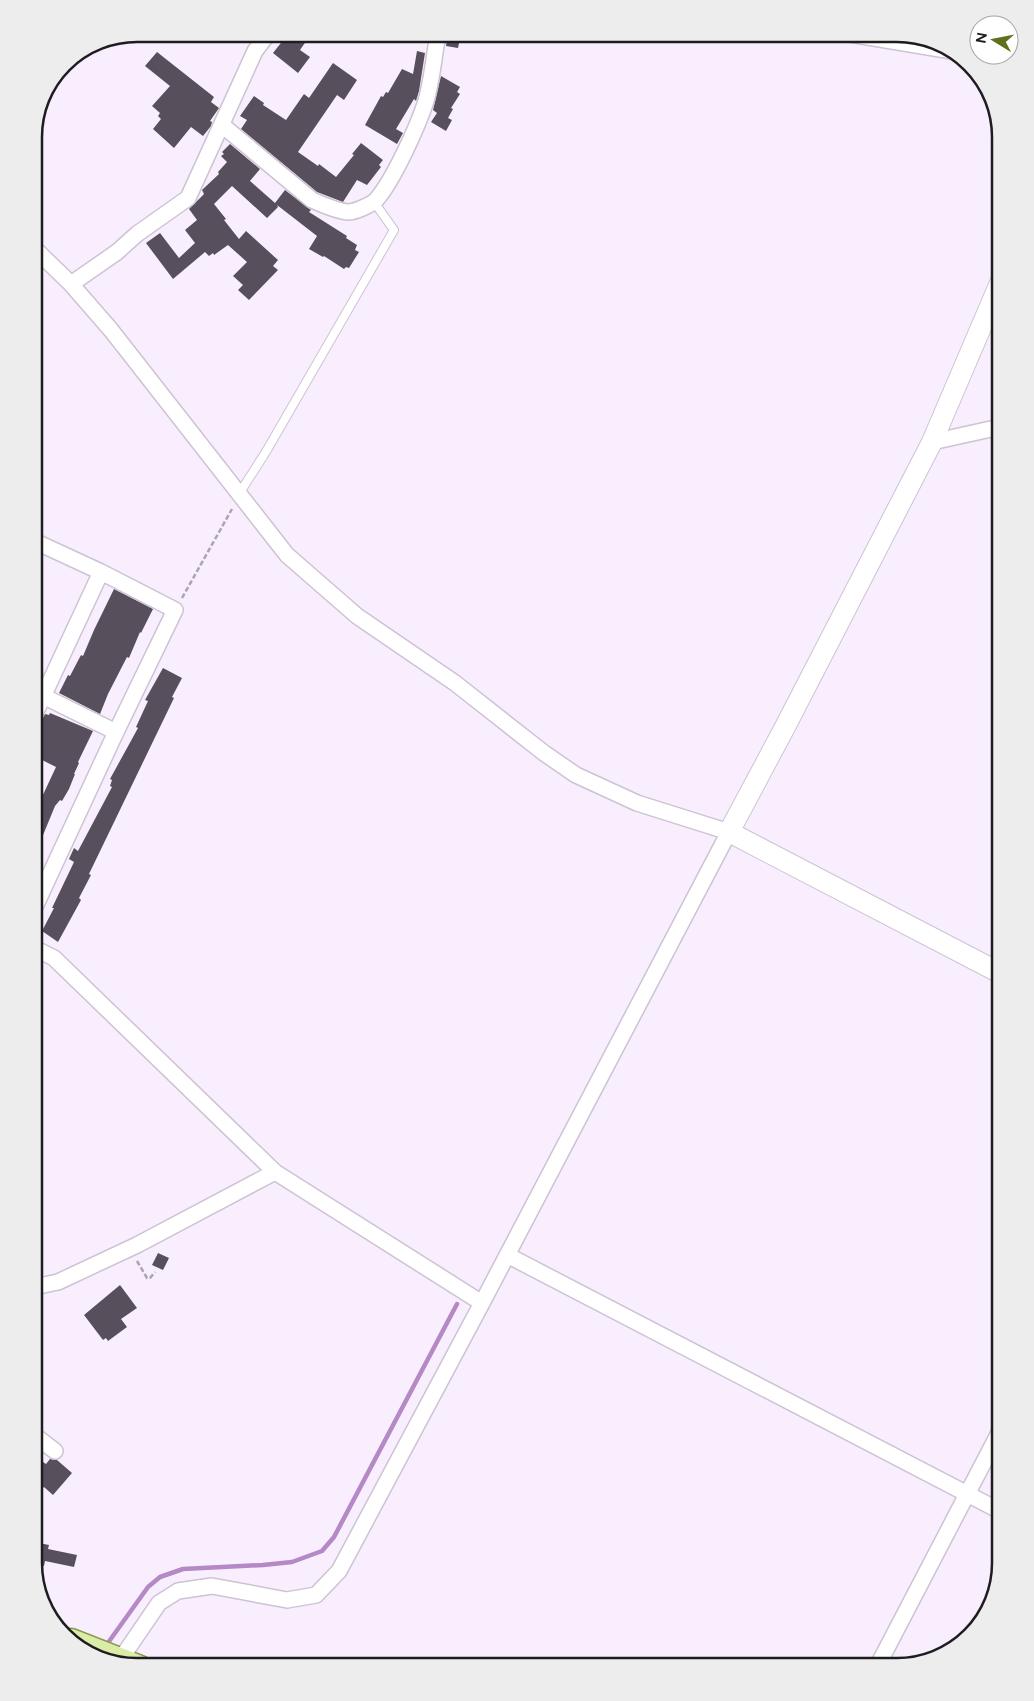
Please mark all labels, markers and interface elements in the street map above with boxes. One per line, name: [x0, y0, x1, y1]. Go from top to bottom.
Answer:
north arrow: [969, 15, 1019, 65]
text: N: [972, 31, 991, 45]

